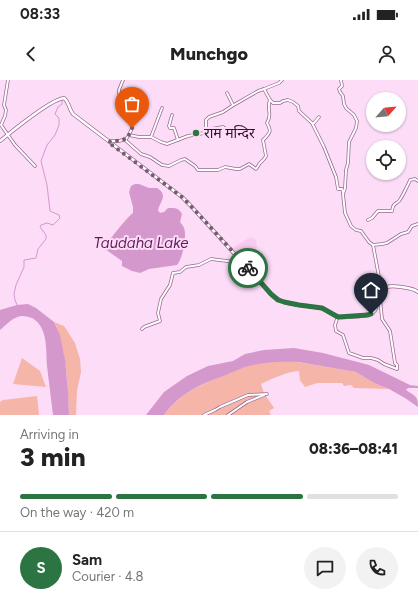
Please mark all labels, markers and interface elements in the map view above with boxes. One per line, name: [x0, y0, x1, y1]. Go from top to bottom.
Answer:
text: 08:33: [20, 5, 60, 23]
icon: back: [20, 43, 42, 65]
text: Munchgo: [170, 43, 248, 65]
icon: person: [376, 43, 398, 65]
pin: [115, 87, 149, 128]
north arrow: [366, 92, 406, 132]
map controls: [366, 92, 406, 180]
icon: bag: [121, 93, 143, 115]
place label: राम मन्दिर: [204, 125, 255, 142]
marker: राम मन्दिर: [191, 128, 201, 138]
button: locate: [366, 140, 406, 180]
water label: Taudaha Lake: [94, 234, 188, 252]
courier: [228, 248, 268, 288]
icon: bike: [237, 257, 259, 279]
pin: [354, 273, 388, 314]
icon: home: [360, 279, 382, 301]
text: Arriving in: [20, 427, 79, 442]
text: 08:36–08:41: [309, 440, 398, 458]
text: 3 min: [20, 441, 86, 473]
text: On the way · 420 m: [20, 505, 134, 520]
button: chat: [304, 547, 346, 589]
button: phone: [356, 547, 398, 589]
text: Sam: [72, 551, 102, 569]
text: S: [36, 559, 46, 577]
text: Courier · 4.8: [72, 569, 144, 584]

